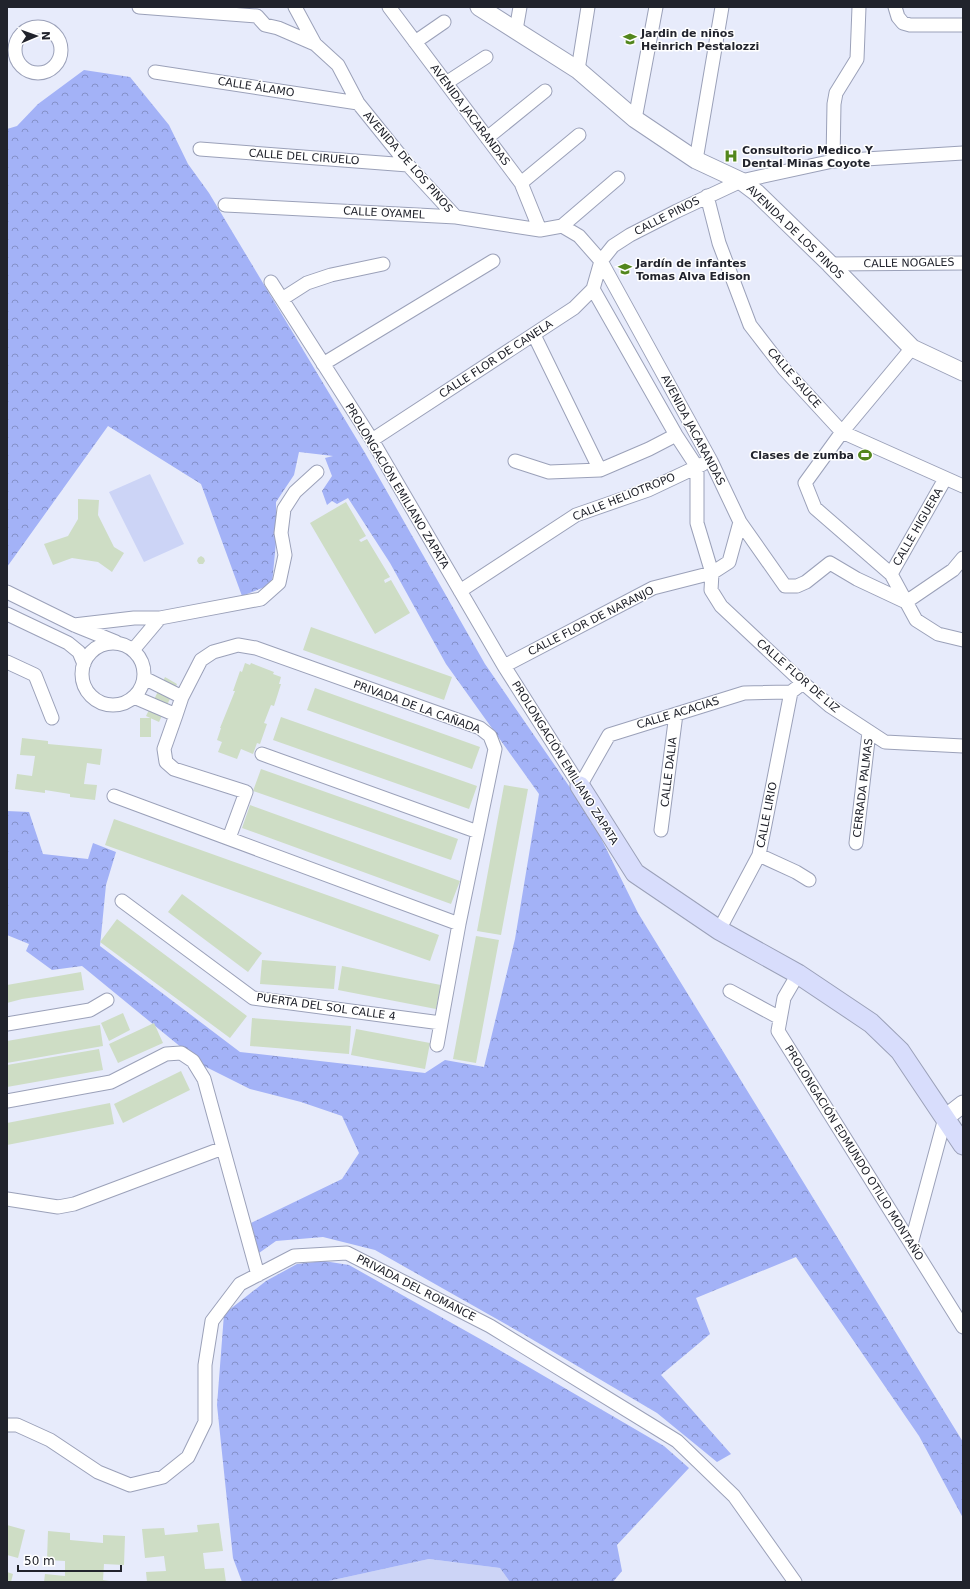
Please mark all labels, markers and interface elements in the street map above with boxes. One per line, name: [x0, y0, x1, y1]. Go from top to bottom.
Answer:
north arrow: [16, 16, 56, 56]
place label: Jardin de niños Heinrich Pestalozzi: [640, 27, 759, 53]
text: N: [39, 31, 52, 41]
school or university icon: Jardin de niños Heinrich Pestalozzi: [622, 31, 638, 47]
street label: AVENIDA JACARANDAS: [428, 62, 512, 168]
street label: CALLE ÁLAMO: [217, 75, 296, 100]
street label: AVENIDA DE LOS PINOS: [361, 109, 455, 215]
place label: Consultorio Medico Y Dental Minas Coyote: [742, 144, 874, 170]
street label: CALLE DEL CIRUELO: [248, 147, 360, 167]
hospital icon: Consultorio Medico Y Dental Minas Coyote: [723, 148, 739, 164]
street label: AVENIDA DE LOS PINOS: [744, 182, 846, 282]
street label: CALLE PINOS: [632, 194, 702, 238]
street label: CALLE OYAMEL: [343, 204, 426, 222]
street label: CALLE NOGALES: [863, 256, 955, 270]
place label: Jardín de infantes Tomas Alva Edison: [635, 257, 751, 283]
school or university icon: Jardín de infantes Tomas Alva Edison: [617, 261, 633, 277]
street label: CALLE FLOR DE CANELA: [437, 317, 556, 401]
street label: CALLE SAUCE: [764, 345, 824, 411]
street label: AVENIDA JACARANDAS: [658, 372, 728, 488]
street label: PROLONGACIÓN EMILIANO ZAPATA: [342, 401, 452, 571]
sports icon: Clases de zumba: [857, 447, 873, 463]
place label: Clases de zumba: [750, 449, 854, 462]
street label: CALLE HELIOTROPO: [571, 470, 677, 524]
street label: CALLE HIGUERA: [890, 485, 946, 568]
street label: CALLE FLOR DE NARANJO: [526, 583, 656, 658]
street label: CALLE FLOR DE LIZ: [754, 636, 842, 716]
street label: PRIVADA DE LA CAÑADA: [352, 678, 483, 736]
street label: PROLONGACIÓN EMILIANO ZAPATA: [509, 679, 621, 848]
street label: CALLE ACACIAS: [635, 694, 721, 732]
street label: CALLE DALIA: [658, 736, 680, 808]
street label: CERRADA PALMAS: [850, 738, 876, 838]
street label: CALLE LIRIO: [754, 781, 780, 849]
street label: PUERTA DEL SOL CALLE 4: [255, 991, 397, 1023]
street label: PROLONGACIÓN EDMUNDO OTILIO MONTAÑO: [782, 1043, 926, 1263]
street label: PRIVADA DEL ROMANCE: [354, 1252, 478, 1324]
scale bar: [18, 1547, 121, 1573]
text: 50 m: [24, 1554, 55, 1568]

